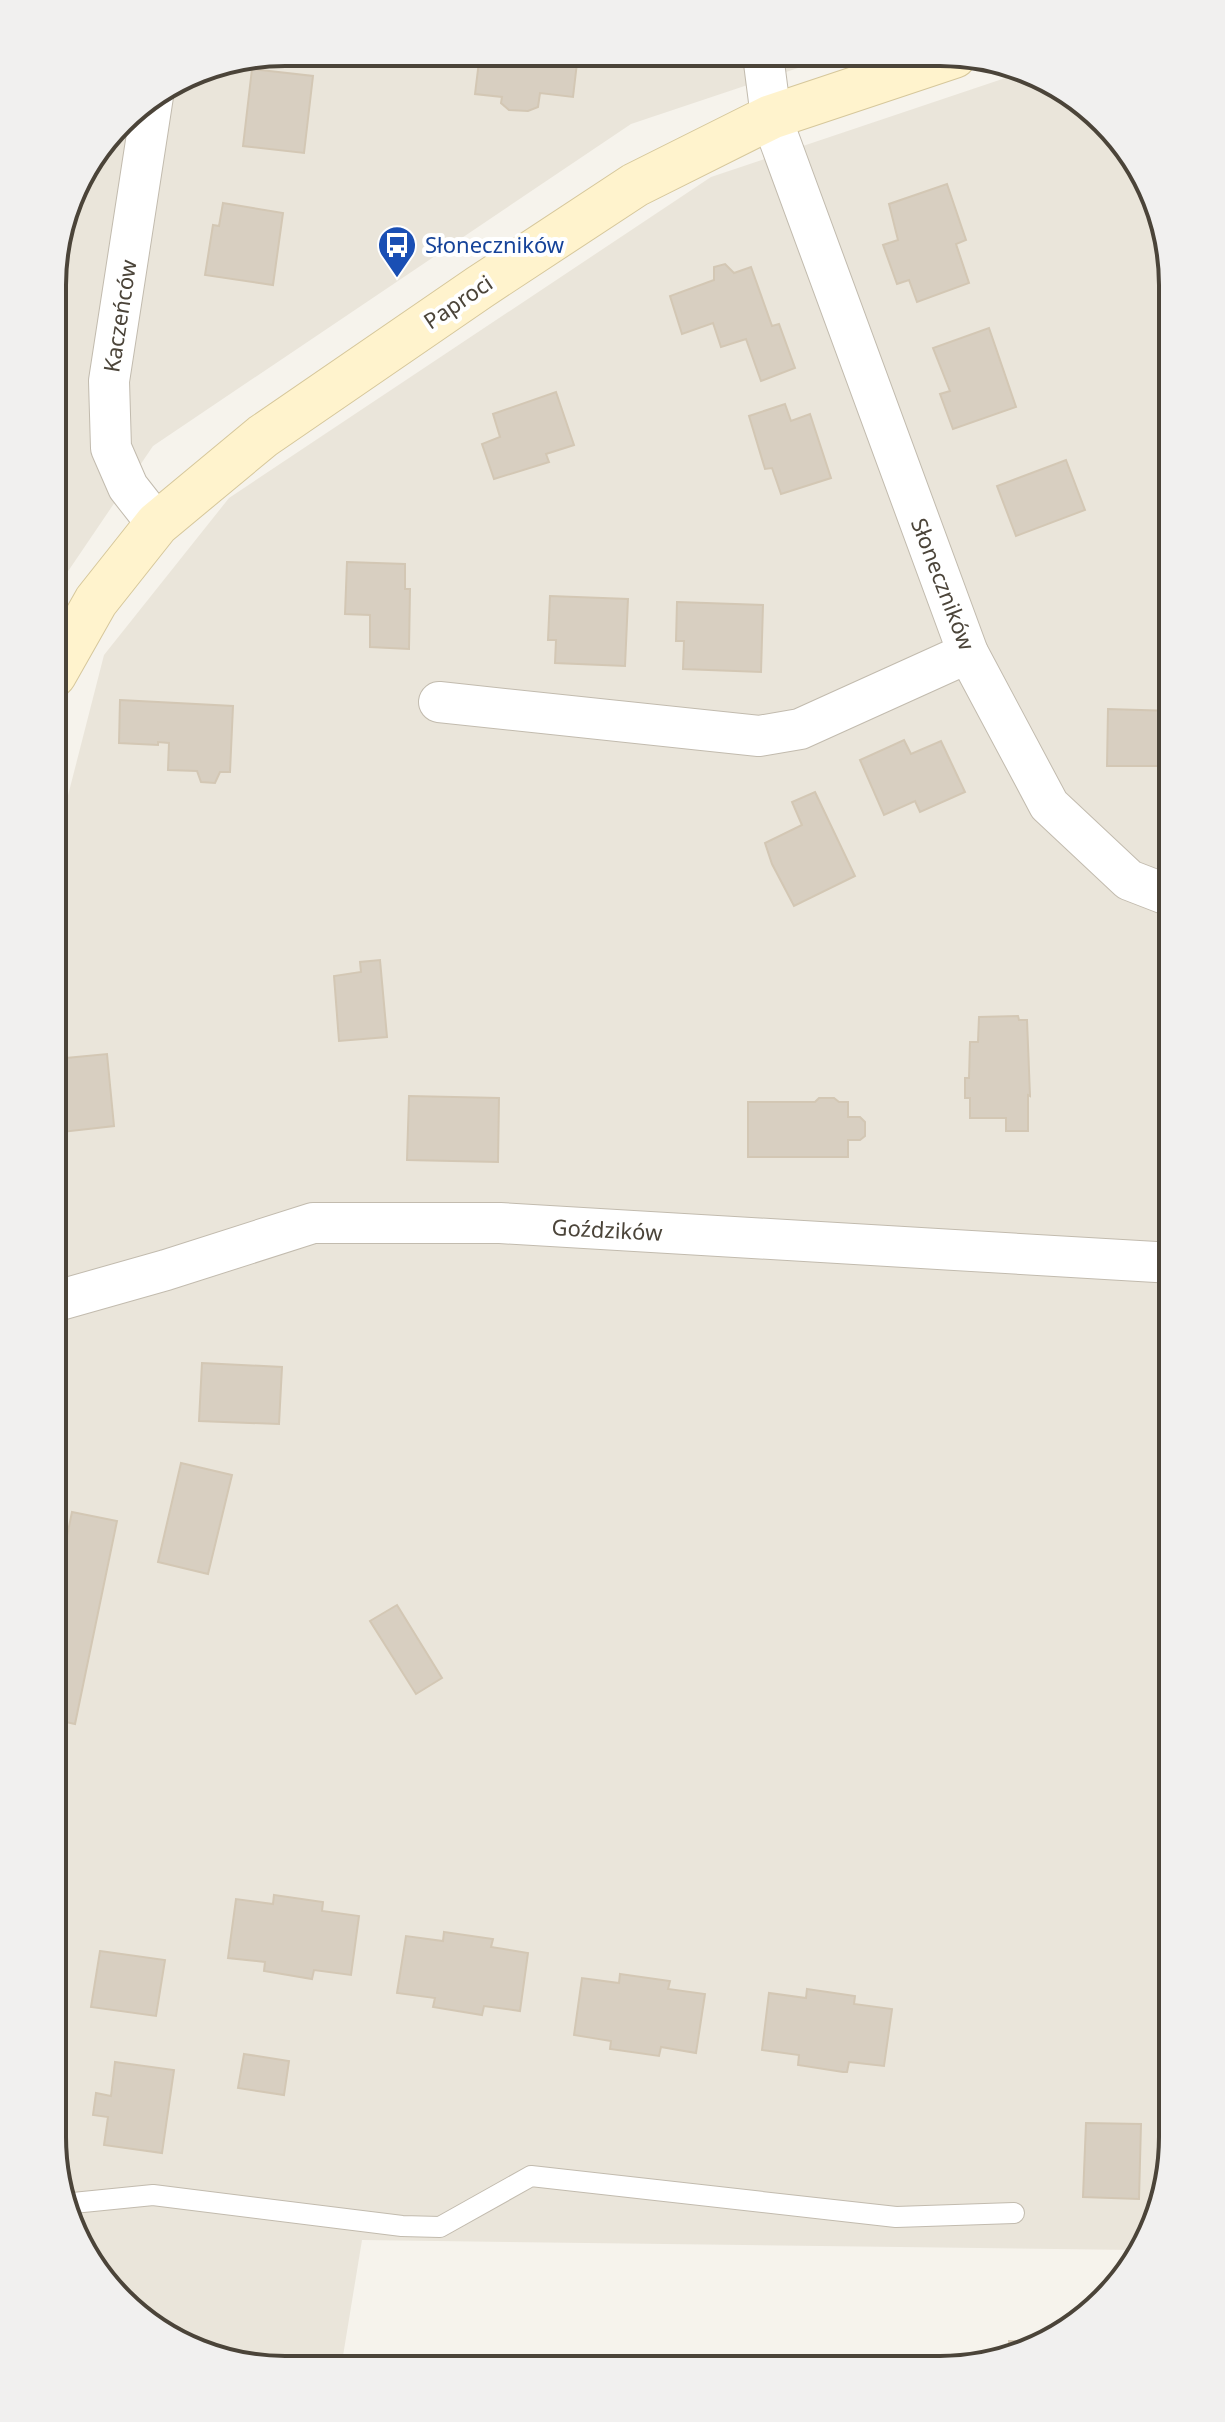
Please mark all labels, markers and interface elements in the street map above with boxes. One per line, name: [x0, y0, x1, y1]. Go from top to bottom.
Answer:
bus stop icon: Słoneczników: [376, 224, 418, 279]
place label: Słoneczników: [425, 229, 565, 259]
street label: Kaczeńców: [95, 257, 143, 374]
street label: Paproci: [417, 267, 498, 335]
street label: Słoneczników: [905, 513, 983, 655]
street label: Goździków: [551, 1211, 664, 1247]

